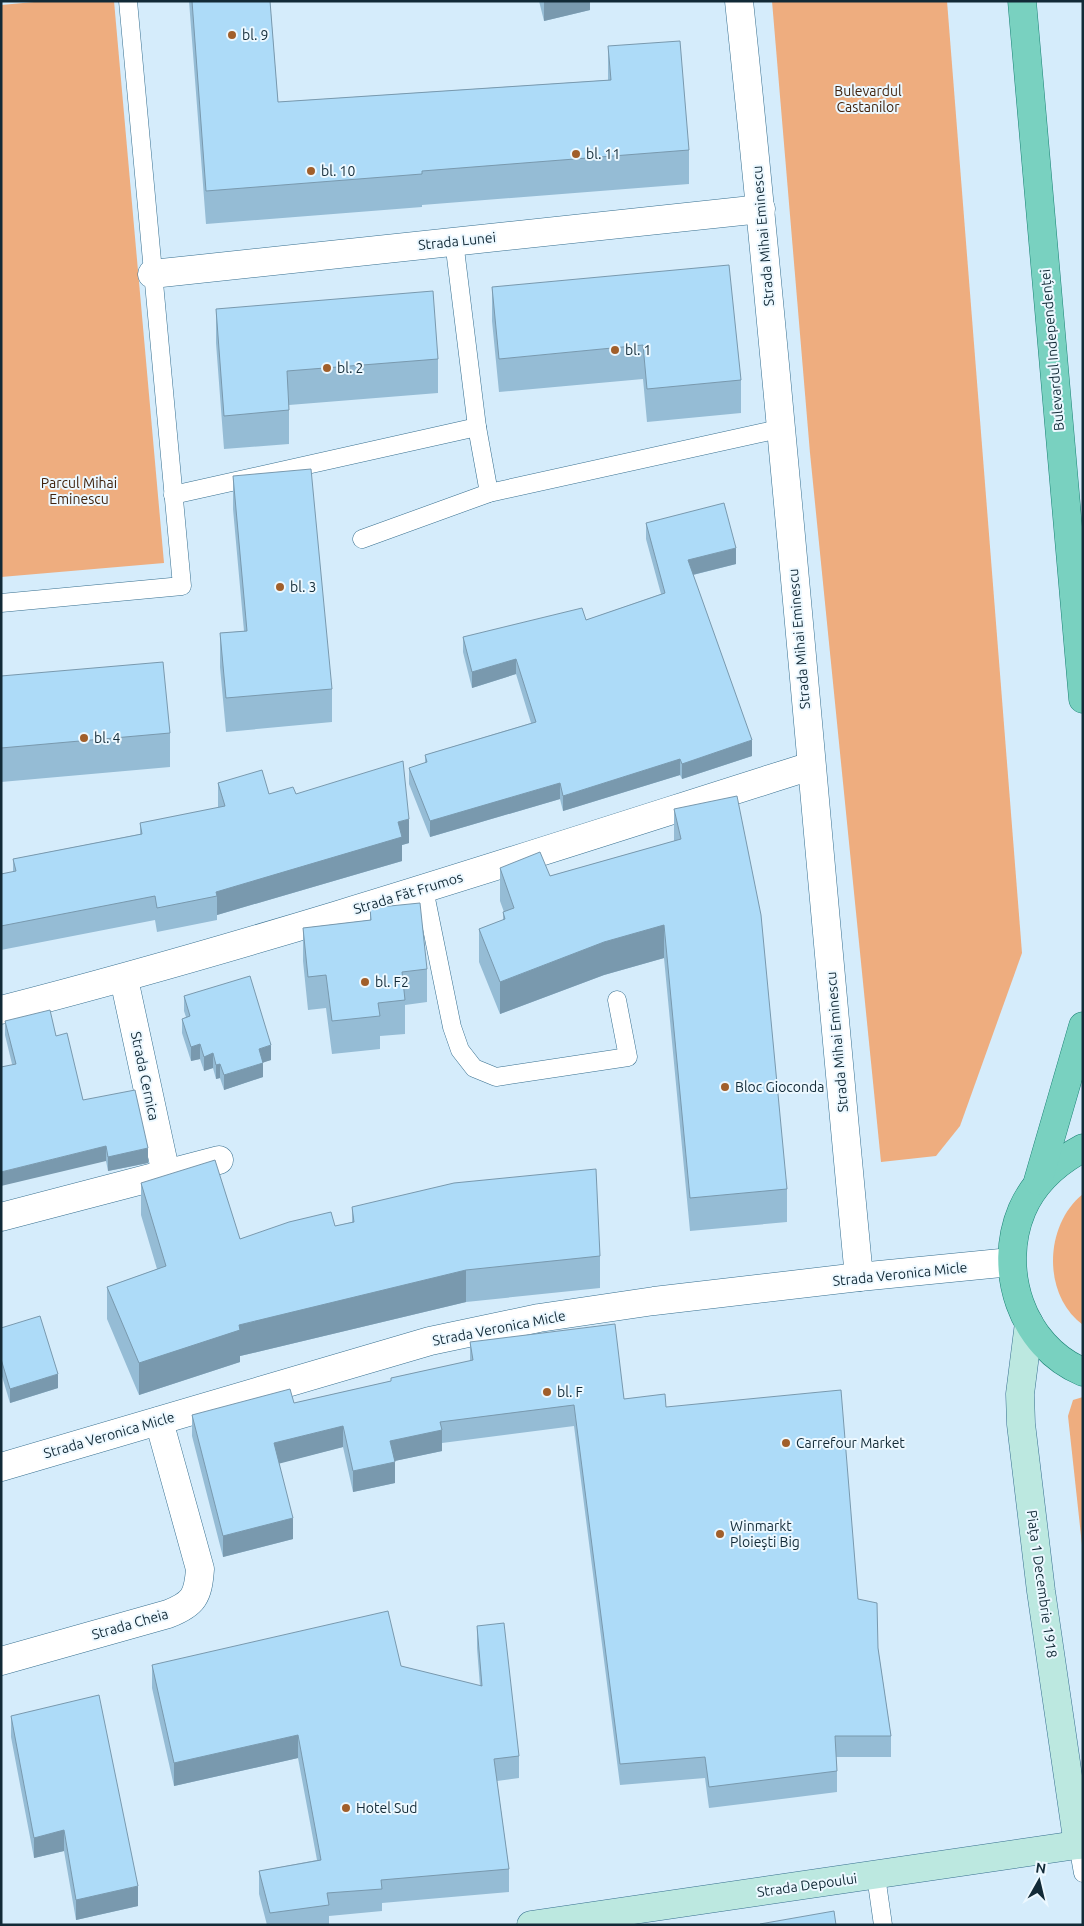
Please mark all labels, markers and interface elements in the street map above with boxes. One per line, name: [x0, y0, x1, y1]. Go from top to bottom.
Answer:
place label: bl. 9: [242, 27, 268, 43]
marker: bl. 9: [226, 29, 238, 41]
park label: Bulevardul Castanilor: [834, 83, 902, 115]
place label: bl. 11: [586, 146, 620, 162]
marker: bl. 11: [570, 148, 582, 160]
place label: bl. 10: [321, 163, 355, 179]
marker: bl. 10: [305, 165, 317, 177]
street label: Strada Mihai Eminescu: [749, 165, 777, 307]
street label: Strada Lunei: [417, 229, 497, 253]
street label: Bulevardul Independenței: [1037, 268, 1067, 432]
place label: bl. 1: [625, 342, 651, 358]
marker: bl. 1: [609, 344, 621, 356]
place label: bl. 2: [337, 360, 363, 376]
marker: bl. 2: [321, 362, 333, 374]
park label: Parcul Mihai Eminescu: [41, 475, 117, 507]
street label: Strada Mihai Eminescu: [785, 568, 813, 710]
place label: bl. 3: [290, 579, 316, 595]
marker: bl. 3: [274, 581, 286, 593]
place label: bl. 4: [94, 730, 121, 746]
marker: bl. 4: [78, 732, 90, 744]
street label: Strada Făt Frumos: [351, 869, 465, 917]
street label: Strada Mihai Eminescu: [823, 971, 851, 1113]
place label: bl. F2: [375, 974, 409, 990]
marker: bl. F2: [359, 976, 371, 988]
street label: Strada Cernica: [128, 1030, 162, 1122]
place label: Bloc Gioconda: [735, 1079, 824, 1095]
marker: Bloc Gioconda: [719, 1081, 731, 1093]
street label: Strada Veronica Micle: [832, 1259, 968, 1289]
street label: Strada Veronica Micle: [431, 1307, 567, 1349]
place label: bl. F: [557, 1384, 583, 1400]
marker: bl. F: [541, 1386, 553, 1398]
street label: Strada Veronica Micle: [42, 1409, 176, 1461]
place label: Carrefour Market: [796, 1435, 905, 1451]
marker: Carrefour Market: [780, 1437, 792, 1449]
street label: Piața 1 Decembrie 1918: [1024, 1509, 1060, 1659]
place label: Winmarkt Ploieşti Big: [730, 1518, 800, 1550]
marker: Winmarkt Ploieşti Big: [714, 1528, 726, 1540]
street label: Strada Cheia: [90, 1605, 170, 1643]
place label: Hotel Sud: [356, 1800, 418, 1816]
marker: Hotel Sud: [340, 1802, 352, 1814]
north arrow: [1014, 1856, 1064, 1906]
text: N: [1035, 1859, 1047, 1877]
street label: Strada Depoului: [756, 1870, 858, 1900]

